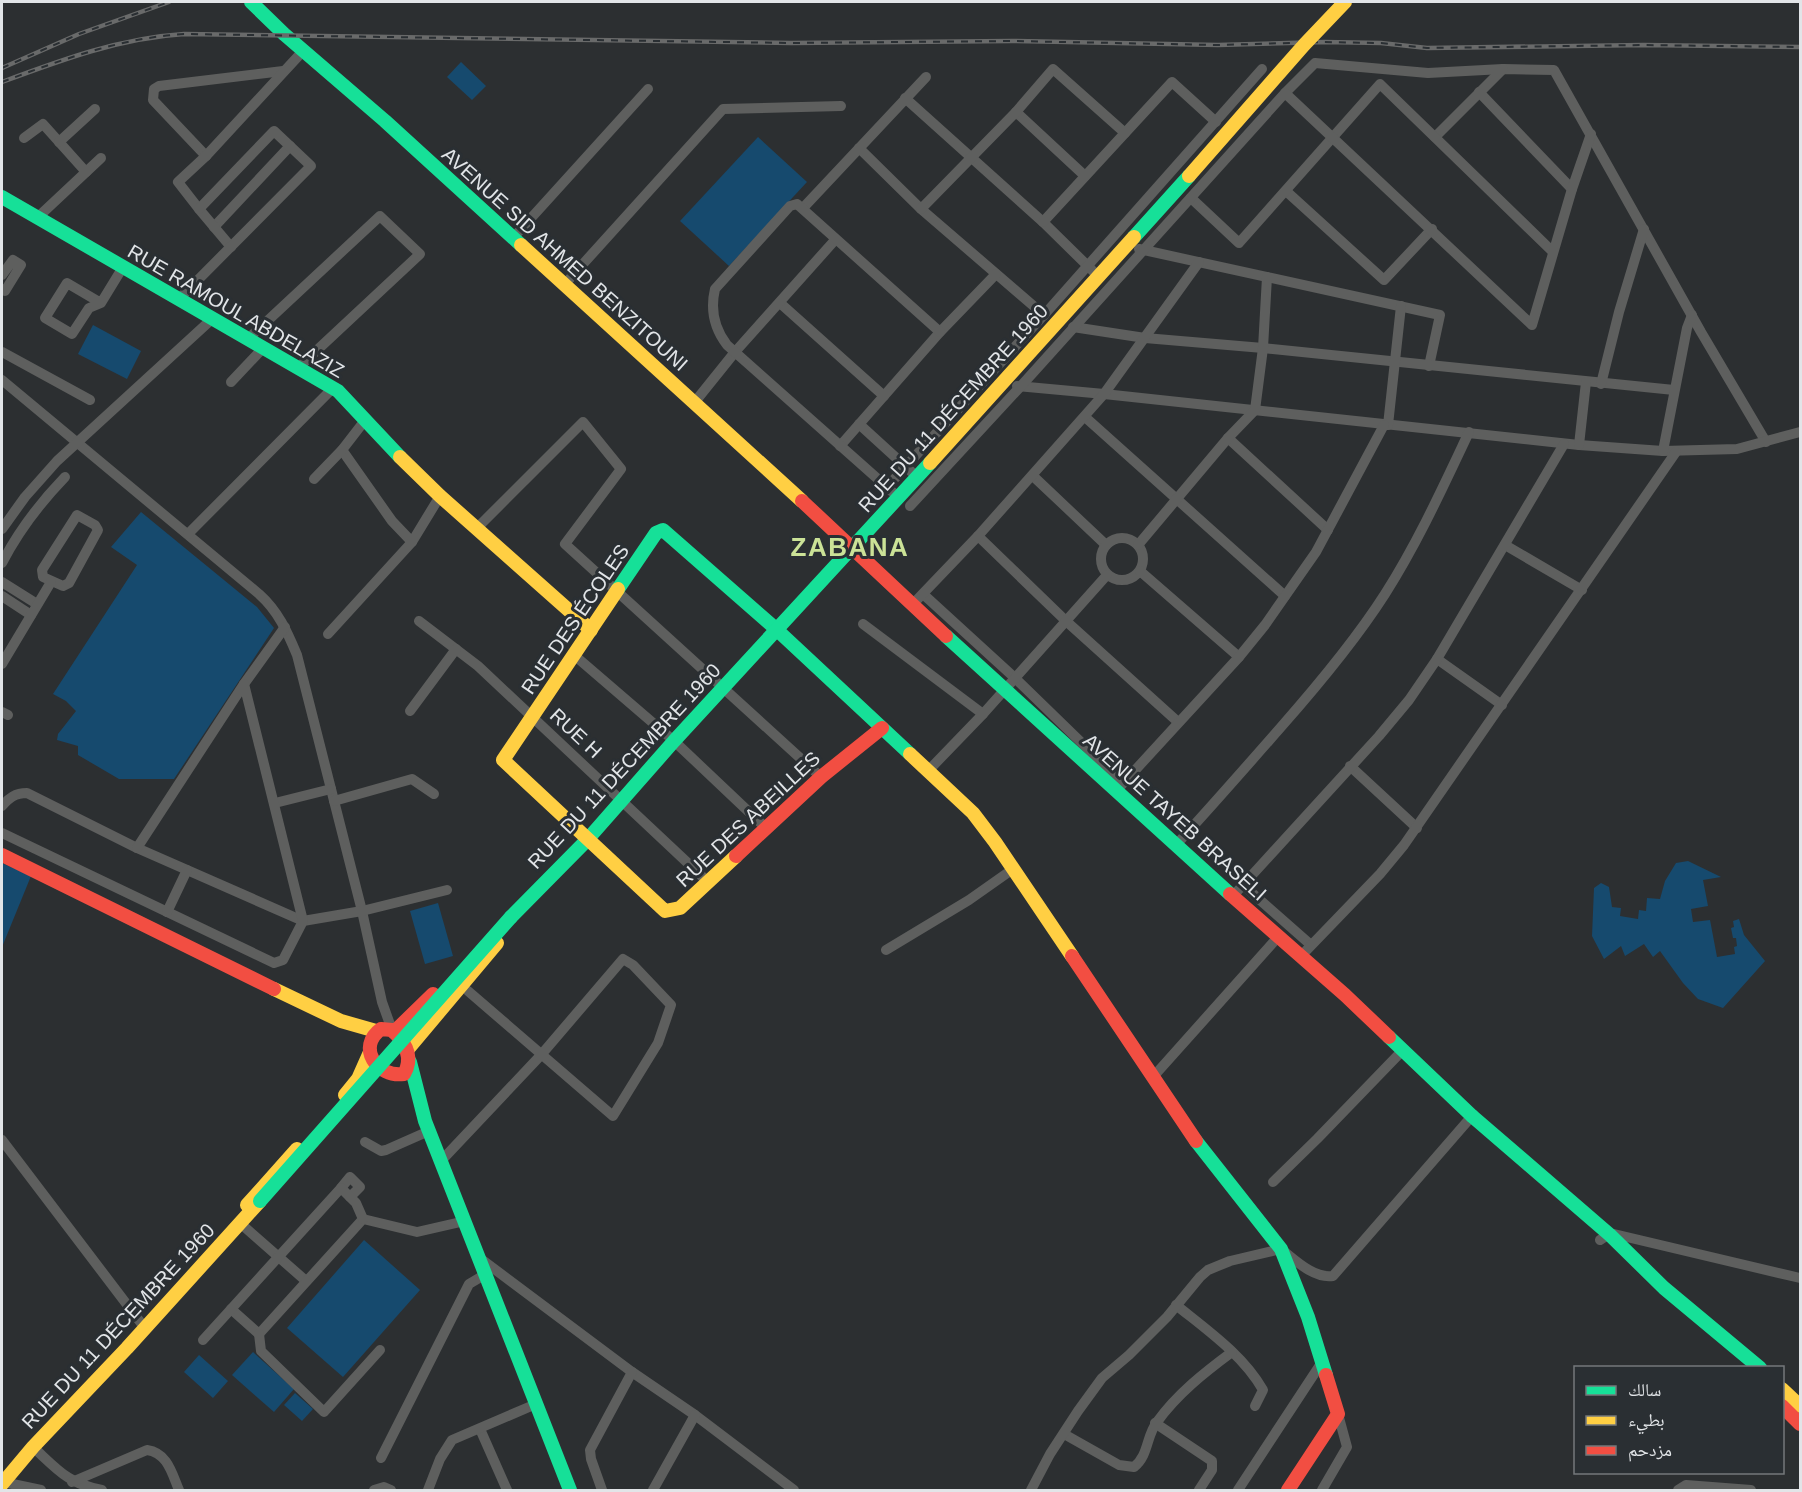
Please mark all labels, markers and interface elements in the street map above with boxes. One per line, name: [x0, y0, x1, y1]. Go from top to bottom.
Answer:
street label: AVENUE SID AHMED BENZITOUNI: [438, 143, 692, 375]
street label: RUE RAMOUL ABDELAZIZ: [124, 240, 348, 382]
street label: RUE DU 11 DÉCEMBRE 1960: [854, 300, 1052, 516]
district label: ZABANA: [791, 532, 909, 562]
street label: RUE DES ÉCOLES: [517, 540, 633, 698]
street label: RUE DU 11 DÉCEMBRE 1960: [523, 659, 725, 873]
street label: RUE H: [546, 704, 606, 762]
street label: AVENUE TAYEB BRASELI: [1079, 729, 1271, 905]
street label: RUE DES ABEILLES: [672, 747, 824, 891]
street label: RUE DU 11 DÉCEMBRE 1960: [17, 1219, 219, 1433]
legend: [1574, 1366, 1784, 1474]
text: سالك: [1628, 1380, 1661, 1400]
text: بطيء: [1628, 1410, 1665, 1435]
text: مزدحم: [1628, 1440, 1672, 1462]

